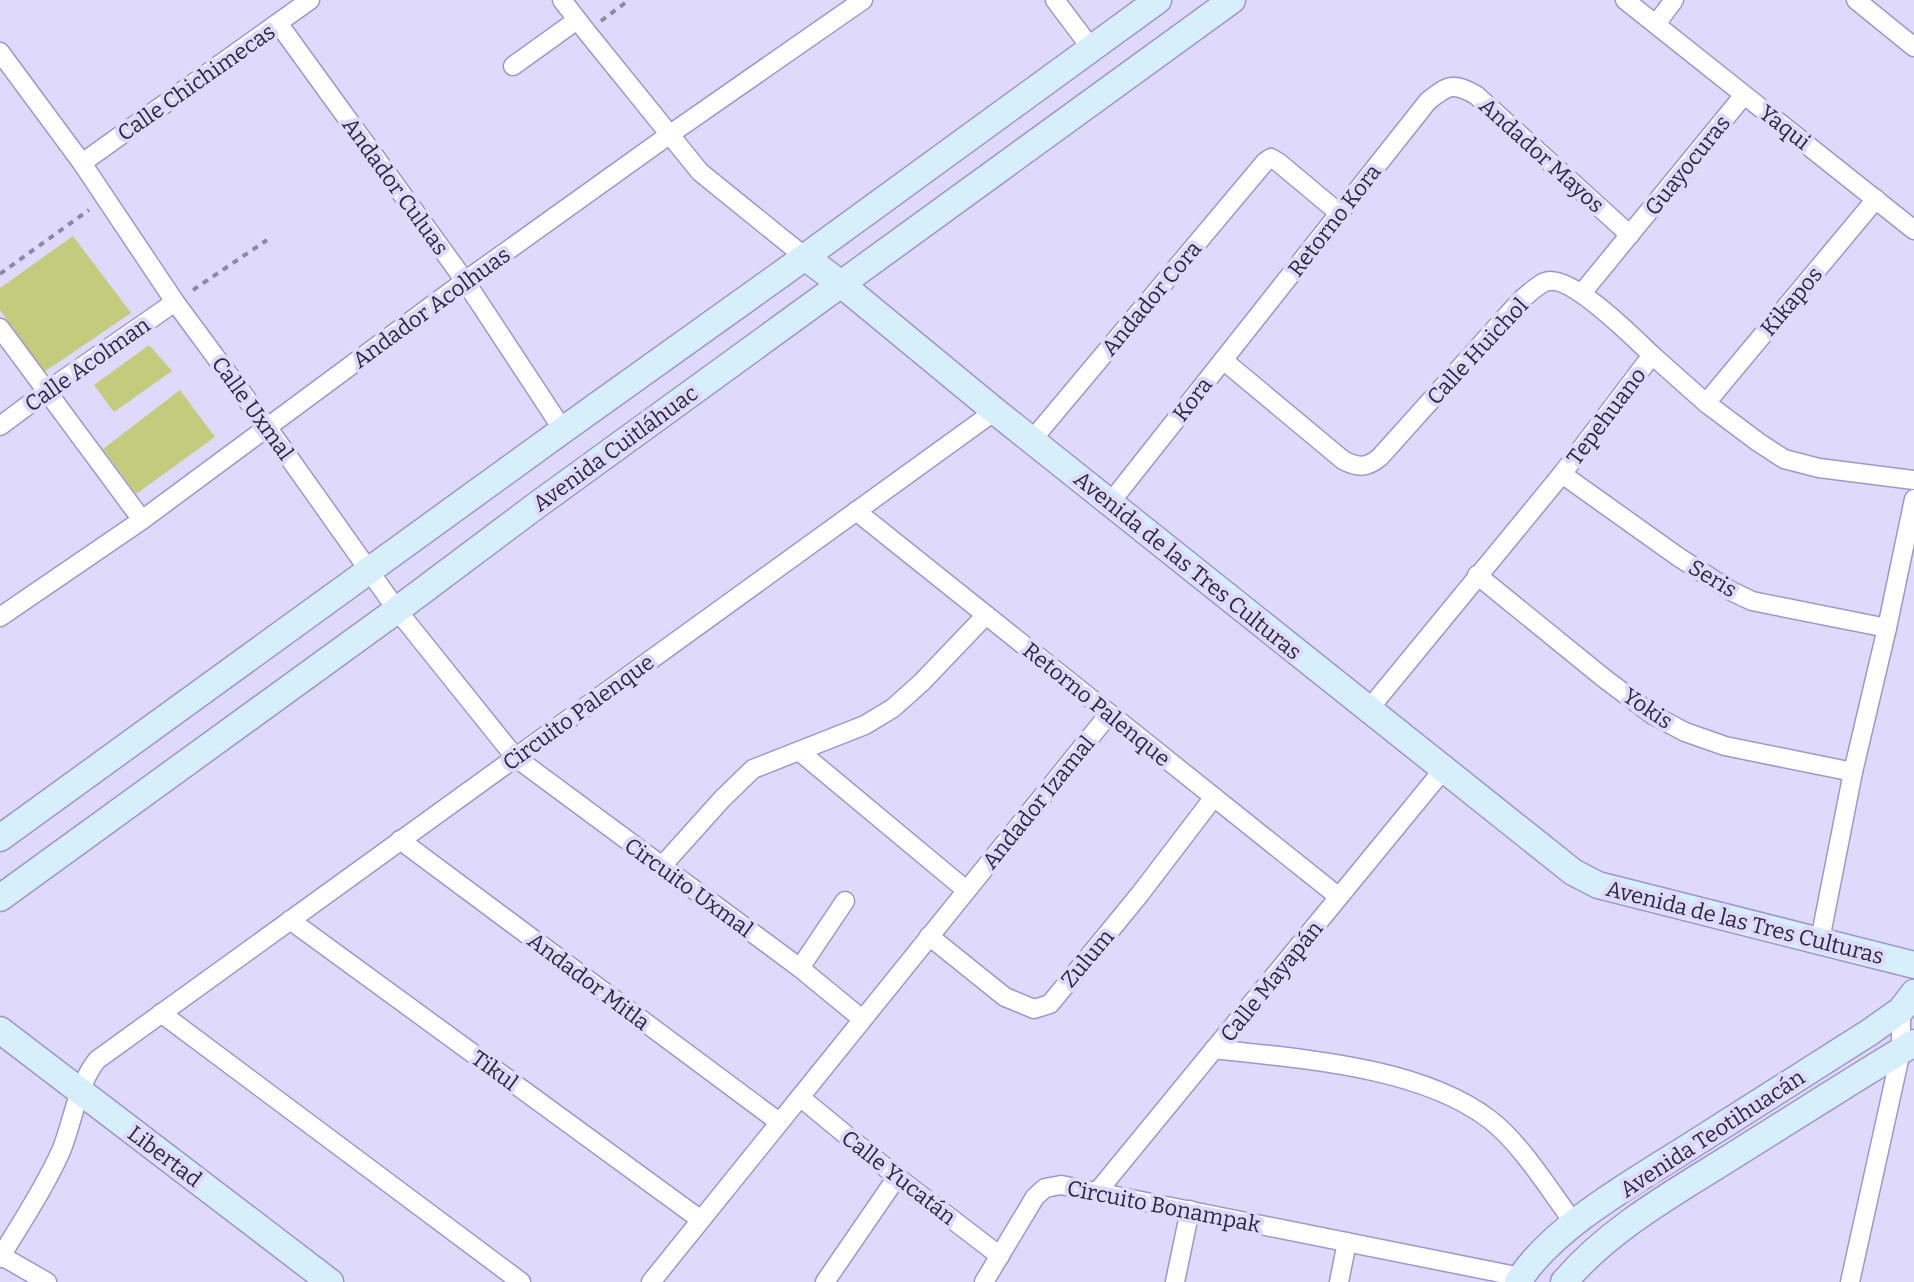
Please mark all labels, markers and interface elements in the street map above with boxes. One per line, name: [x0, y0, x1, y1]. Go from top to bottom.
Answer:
street label: Calle Chichimecas: [112, 18, 280, 147]
street label: Andador Mayos: [1474, 92, 1610, 218]
street label: Yaqui: [1754, 99, 1816, 156]
street label: Guayocuras: [1639, 110, 1736, 221]
street label: Andador Culuas: [337, 112, 455, 260]
street label: Retorno Kora: [1282, 159, 1387, 282]
street label: Andador Cora: [1096, 236, 1207, 361]
street label: Andador Acolhuas: [347, 241, 516, 374]
street label: Kikapos: [1755, 261, 1828, 341]
street label: Calle Huichol: [1421, 292, 1534, 410]
street label: Calle Acolman: [19, 311, 155, 418]
street label: Calle Uxmal: [206, 351, 299, 465]
street label: Tepehuano: [1561, 362, 1652, 470]
street label: Kora: [1167, 372, 1218, 427]
street label: Avenida Cuitláhuac: [527, 379, 703, 517]
street label: Avenida de las Tres Culturas: [1068, 465, 1307, 666]
street label: Seris: [1684, 554, 1742, 603]
street label: Retorno Palenque: [1017, 637, 1176, 772]
street label: Circuito Palenque: [497, 648, 659, 776]
street label: Yokis: [1618, 682, 1678, 735]
street label: Andador Izamal: [976, 730, 1100, 874]
street label: Circuito Uxmal: [619, 832, 758, 943]
street label: Avenida de las Tres Culturas: [1603, 875, 1886, 970]
street label: Calle Mayapán: [1214, 915, 1328, 1047]
street label: Zulum: [1055, 924, 1119, 993]
street label: Andador Mitla: [522, 927, 655, 1036]
street label: Tikul: [466, 1044, 523, 1096]
street label: Avenida Teotihuacán: [1615, 1064, 1810, 1203]
street label: Libertad: [122, 1120, 207, 1193]
street label: Calle Yucatán: [836, 1124, 962, 1231]
street label: Circuito Bonampak: [1065, 1175, 1263, 1239]

